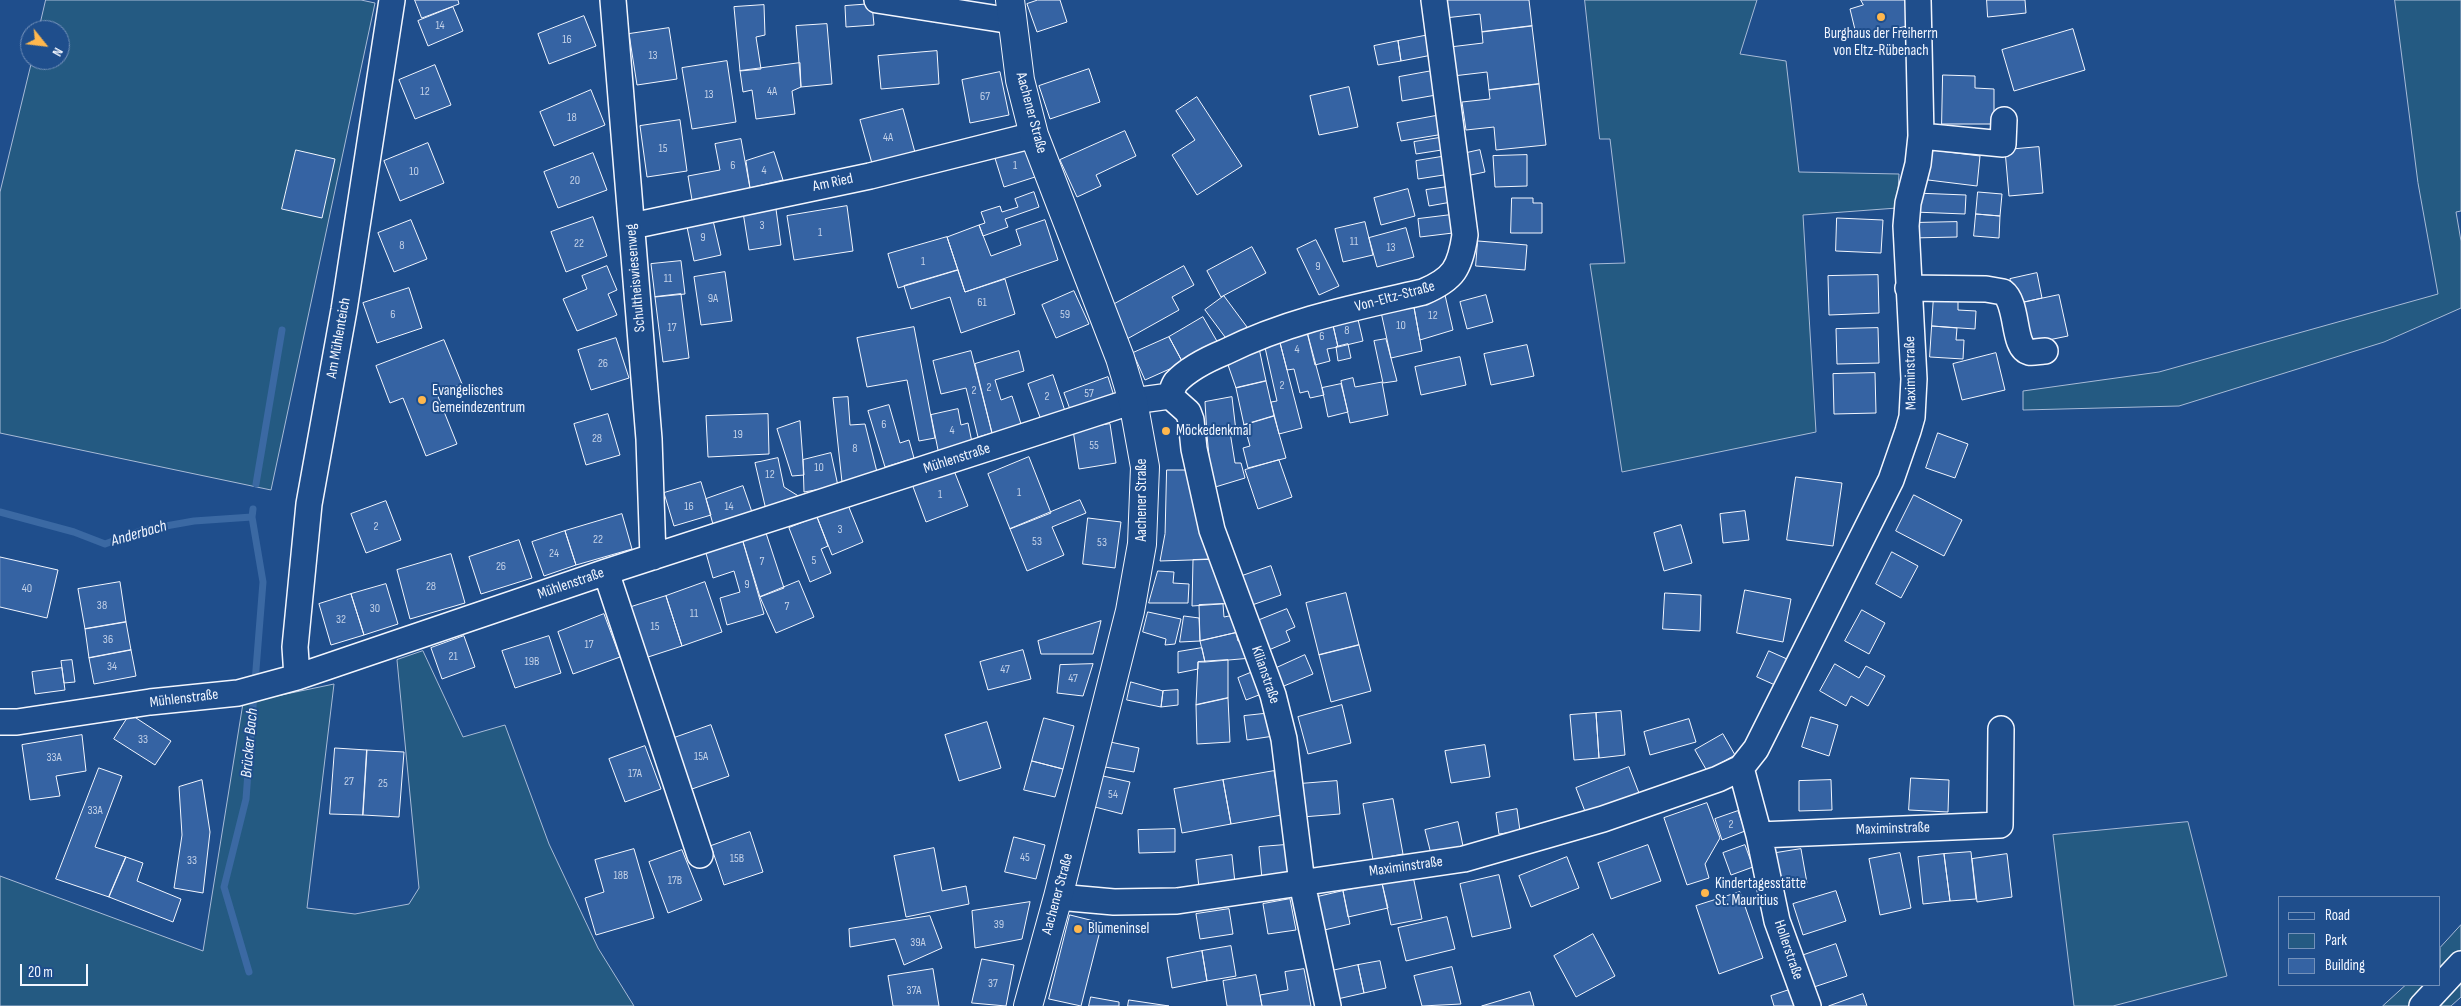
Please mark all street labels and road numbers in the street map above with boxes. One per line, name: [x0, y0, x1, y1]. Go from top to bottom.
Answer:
street label: Aachener Straße: [1012, 71, 1050, 155]
street label: Am Ried: [811, 170, 855, 196]
street label: Schultheiswiesenweg: [622, 223, 650, 333]
street label: Von-Eltz-Straße: [1353, 278, 1437, 316]
street label: Am Mühlenteich: [323, 296, 355, 380]
street label: Maximinstraße: [1901, 336, 1921, 410]
street label: Mühlenstraße: [921, 440, 993, 478]
street label: Aachener Straße: [1133, 458, 1151, 542]
street label: Mühlenstraße: [535, 564, 607, 604]
street label: Kilianstraße: [1247, 644, 1283, 706]
street label: Mühlenstraße: [149, 686, 219, 712]
street label: Maximinstraße: [1856, 819, 1930, 839]
street label: Aachener Straße: [1039, 852, 1077, 936]
street label: Maximinstraße: [1368, 853, 1444, 881]
street label: Hollerstraße: [1769, 918, 1807, 982]

